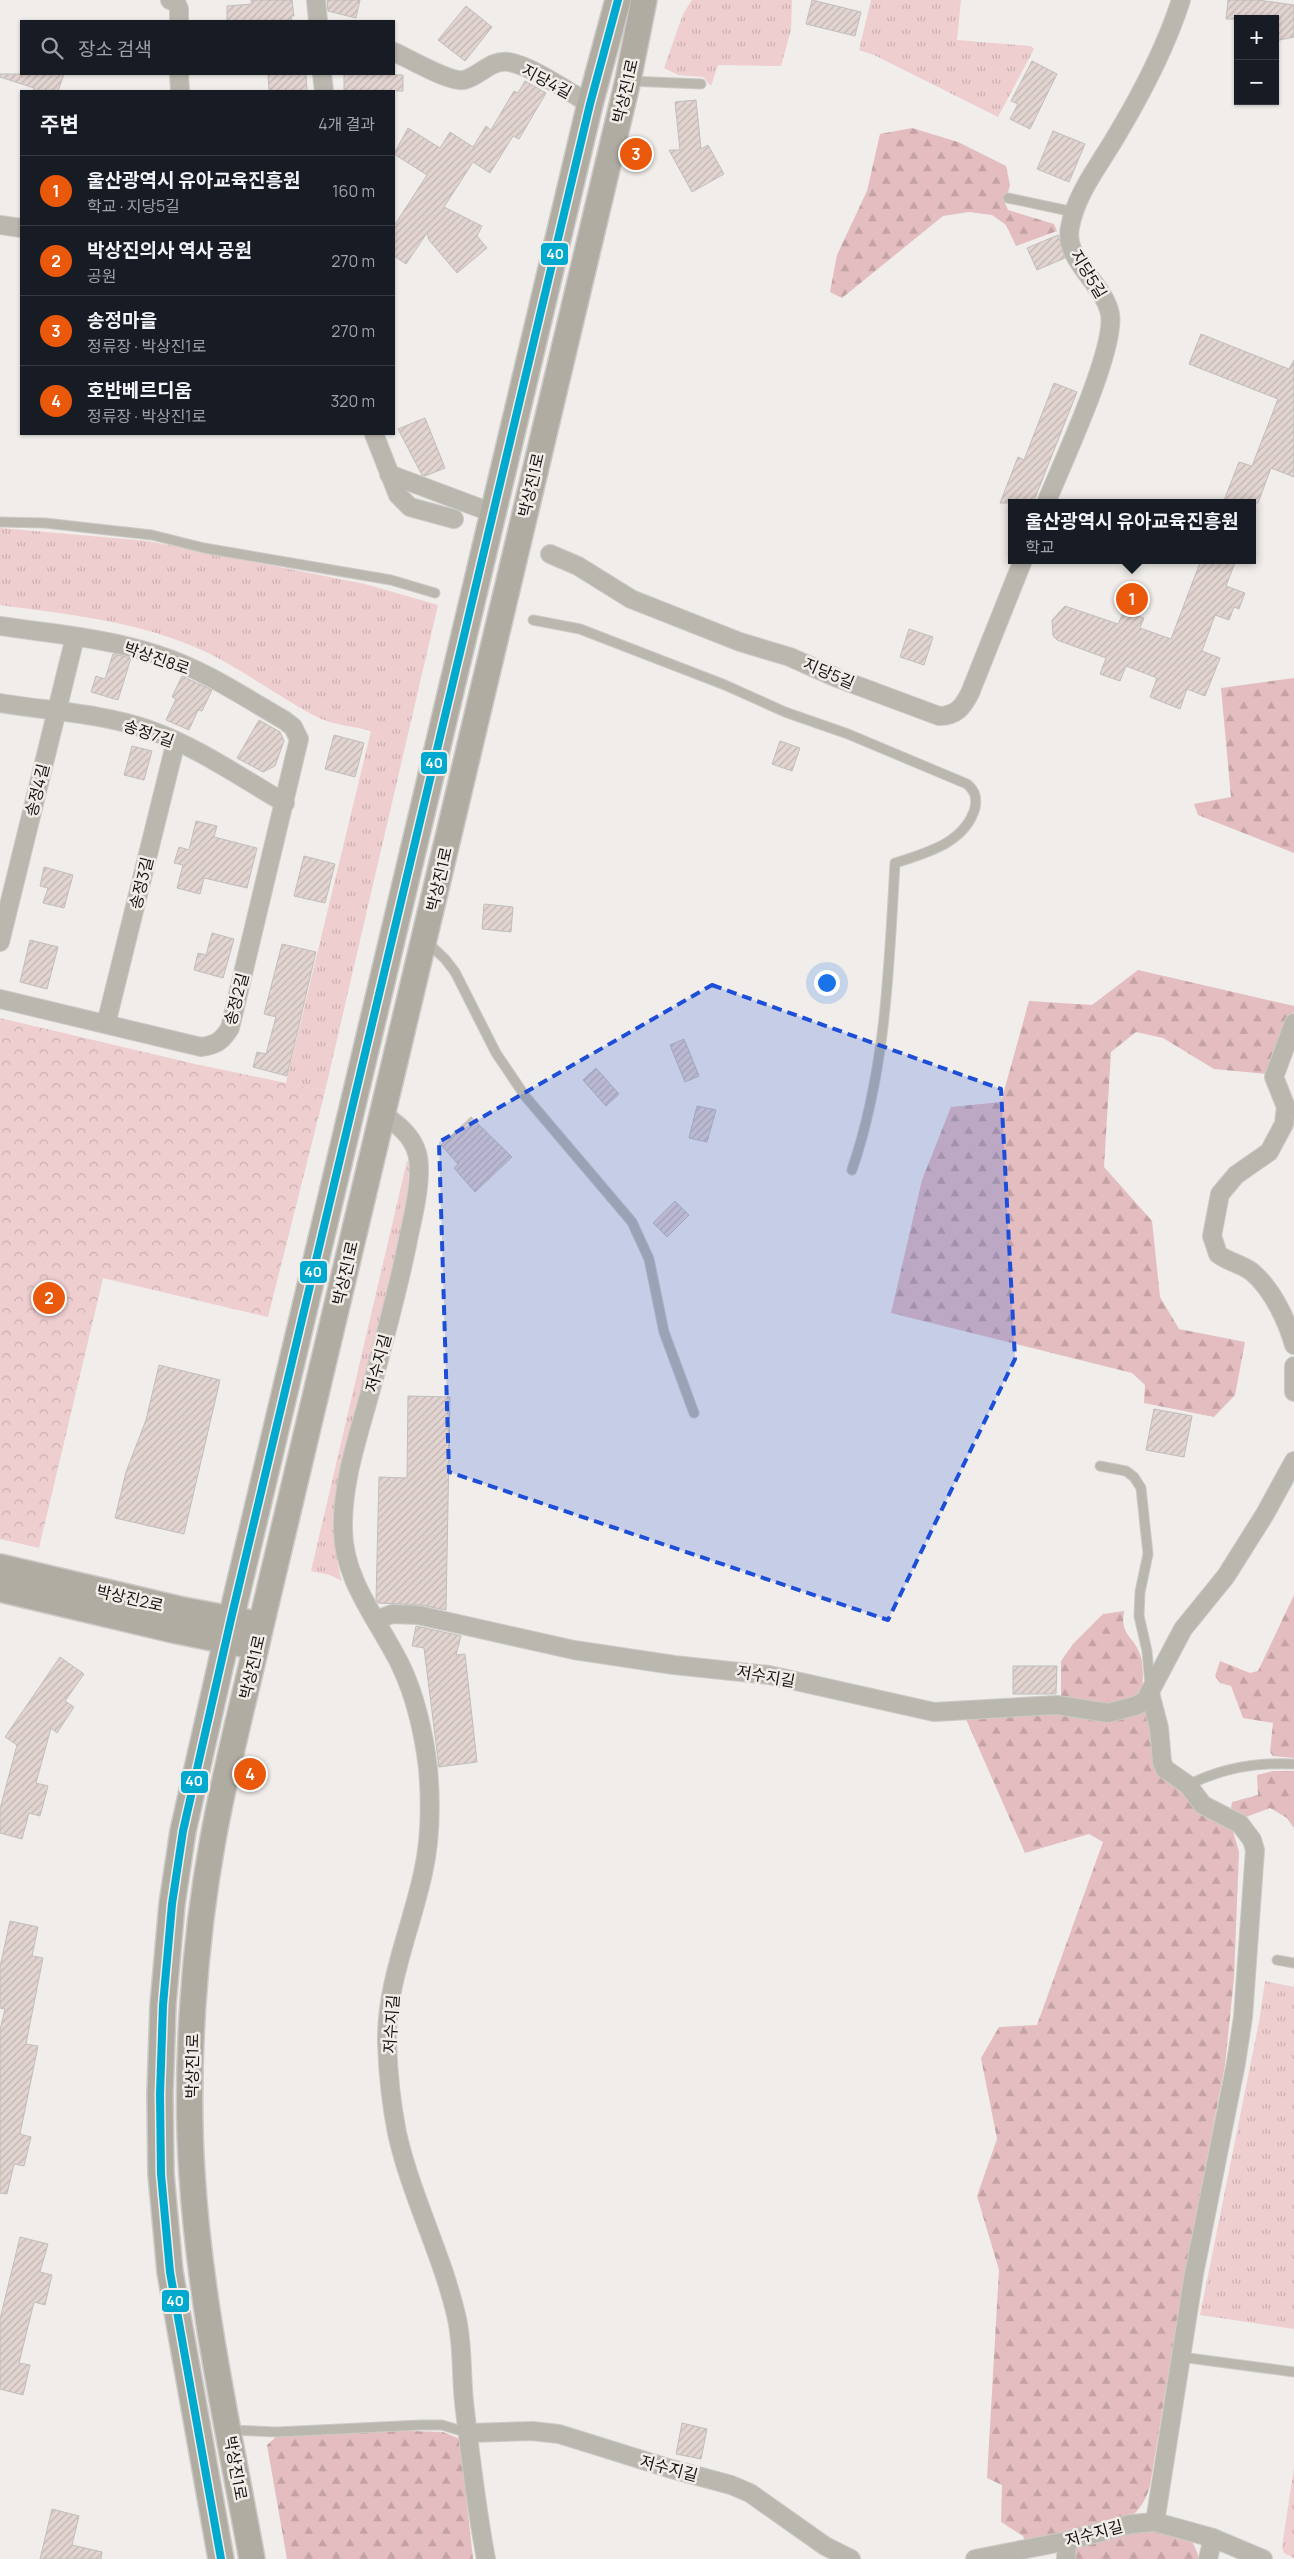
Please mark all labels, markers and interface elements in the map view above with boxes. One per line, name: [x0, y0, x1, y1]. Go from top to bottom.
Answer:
map controls: [1234, 15, 1279, 105]
button: +: [1234, 15, 1279, 60]
search box: [20, 20, 395, 75]
icon: search: [38, 34, 66, 62]
text: 장소 검색: [78, 36, 152, 62]
street label: 박상진1로: [607, 57, 643, 125]
street label: 지당4길: [518, 59, 576, 103]
button: −: [1234, 60, 1279, 105]
text: 주변: [40, 110, 79, 138]
text: 4개 결과: [318, 113, 375, 135]
pin: 3: [620, 135, 652, 173]
text: 울산광역시 유아교육진흥원: [87, 167, 301, 193]
text: 1: [52, 180, 60, 202]
text: 160 m: [332, 180, 375, 202]
text: 학교 · 지당5길: [87, 195, 180, 217]
text: 박상진의사 역사 공원: [87, 237, 252, 263]
line badge: 40: [540, 242, 569, 266]
text: 40: [546, 244, 564, 263]
street label: 지당5길: [1066, 245, 1112, 303]
text: 2: [51, 250, 61, 272]
text: 270 m: [331, 250, 375, 272]
text: 공원: [87, 265, 116, 287]
text: 송정마을: [87, 307, 157, 333]
text: 3: [51, 320, 61, 342]
text: 270 m: [331, 320, 375, 342]
text: 정류장 · 박상진1로: [87, 335, 206, 357]
text: 호반베르디움: [87, 377, 192, 403]
text: 4: [51, 390, 61, 412]
text: 320 m: [331, 390, 375, 412]
text: 정류장 · 박상진1로: [87, 405, 206, 427]
street label: 박상진1로: [513, 451, 549, 519]
popup: [1008, 499, 1256, 564]
text: 울산광역시 유아교육진흥원: [1025, 508, 1239, 534]
text: 학교: [1025, 536, 1055, 558]
pin: 1: [1116, 580, 1148, 618]
street label: 박상진8로: [121, 637, 193, 680]
street label: 지당5길: [800, 652, 858, 694]
street label: 송정7길: [121, 714, 177, 752]
line badge: 40: [420, 751, 448, 775]
text: 40: [425, 753, 443, 772]
street label: 송정4길: [20, 761, 54, 819]
street label: 박상진1로: [421, 845, 457, 913]
street label: 송정3길: [124, 855, 158, 911]
street label: 송정2길: [218, 970, 254, 1028]
your location: [814, 970, 840, 996]
street label: 박상진1로: [327, 1239, 363, 1307]
line badge: 40: [299, 1260, 328, 1284]
text: 40: [304, 1262, 322, 1281]
pin: 2: [33, 1279, 65, 1317]
street label: 저수지길: [360, 1332, 396, 1394]
street label: 박상진2로: [94, 1580, 166, 1616]
street label: 박상진1로: [234, 1633, 270, 1701]
street label: 저수지길: [735, 1660, 797, 1692]
pin: 4: [234, 1755, 266, 1793]
line badge: 40: [180, 1770, 209, 1794]
text: 40: [185, 1771, 203, 1790]
street label: 저수지길: [378, 1994, 404, 2054]
street label: 박상진1로: [180, 2033, 204, 2099]
line badge: 40: [161, 2289, 190, 2313]
text: 40: [166, 2291, 184, 2310]
street label: 박상진1로: [220, 2434, 253, 2502]
street label: 저수지길: [638, 2450, 700, 2486]
street label: 저수지길: [1063, 2515, 1125, 2551]

